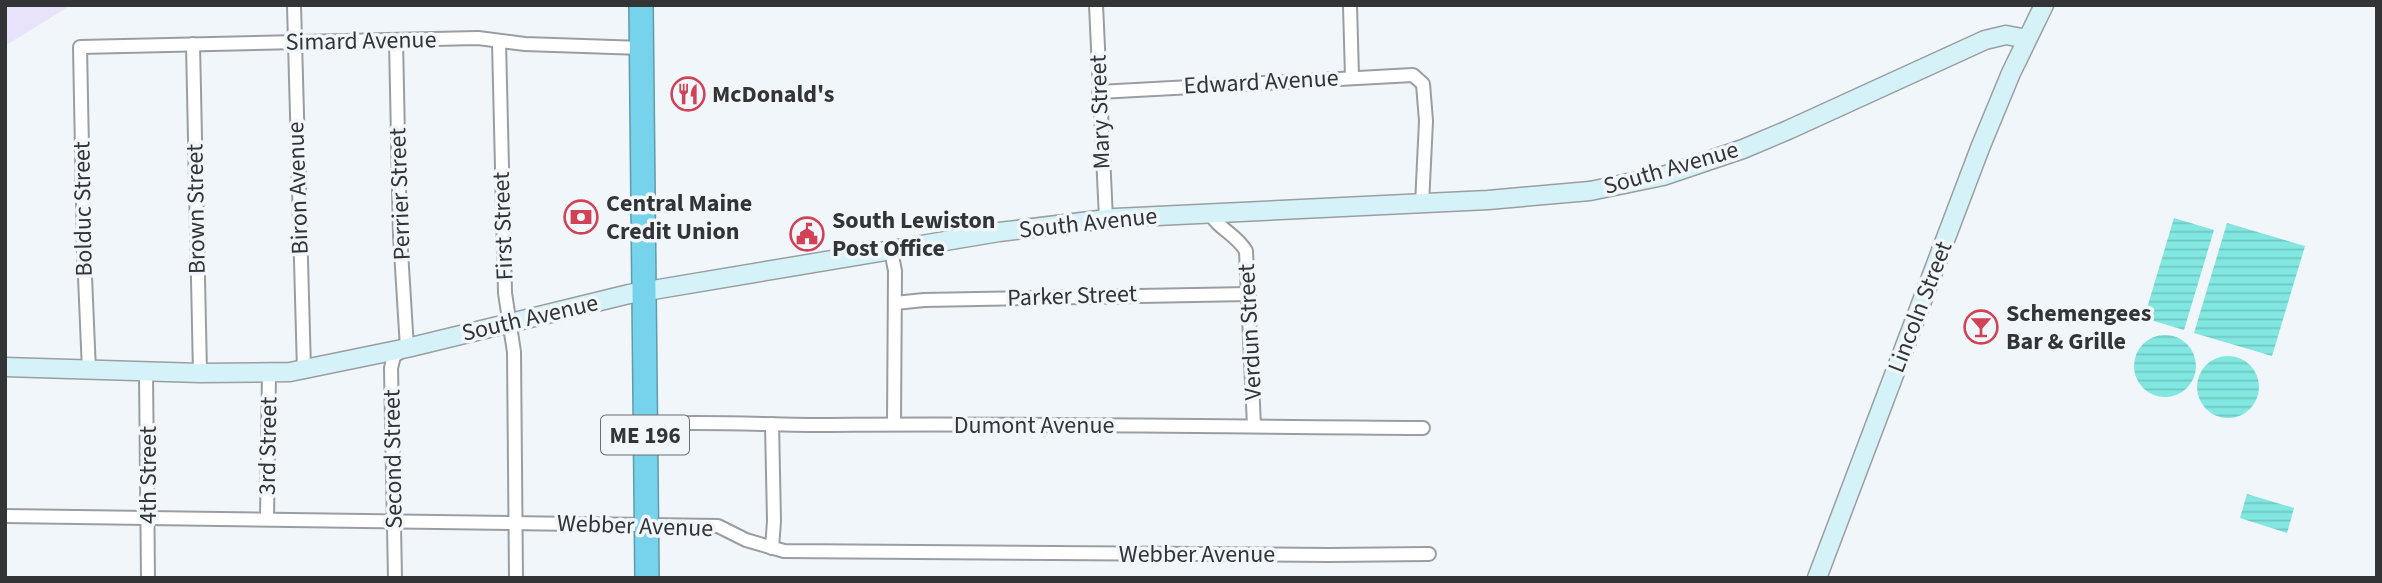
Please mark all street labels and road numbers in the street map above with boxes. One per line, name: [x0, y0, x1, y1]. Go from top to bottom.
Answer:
street label: Simard Avenue: [285, 22, 437, 60]
street label: Mary Street: [1081, 54, 1119, 170]
street label: Edward Avenue: [1183, 60, 1339, 104]
street label: Biron Avenue: [278, 121, 318, 255]
street label: Perrier Street: [380, 127, 420, 261]
street label: South Avenue: [1599, 132, 1743, 204]
street label: Bolduc Street: [64, 141, 102, 277]
street label: Brown Street: [177, 143, 215, 275]
street label: First Street: [484, 171, 522, 281]
street label: South Avenue: [1017, 198, 1159, 248]
street label: Lincoln Street: [1879, 236, 1961, 378]
street label: Verdun Street: [1229, 263, 1271, 401]
street label: Parker Street: [1007, 276, 1137, 316]
street label: South Avenue: [458, 285, 602, 351]
street label: Second Street: [374, 389, 412, 529]
street label: 3rd Street: [250, 397, 286, 495]
street label: Dumont Avenue: [954, 408, 1114, 443]
road number: ME 196: [601, 416, 689, 454]
street label: 4th Street: [131, 426, 166, 524]
street label: Webber Avenue: [556, 506, 714, 546]
street label: Webber Avenue: [1119, 537, 1275, 572]

